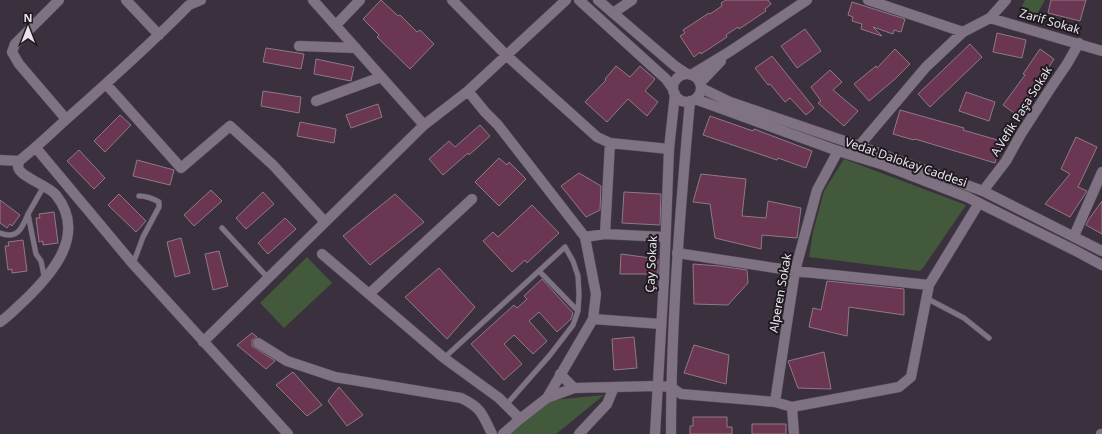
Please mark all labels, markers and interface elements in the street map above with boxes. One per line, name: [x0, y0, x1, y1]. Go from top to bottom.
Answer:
street label: Zarif Sokak: [1018, 4, 1083, 38]
north arrow: [8, 8, 48, 48]
text: N: [24, 10, 32, 25]
street label: A.Vefik Paşa Sokak: [986, 62, 1056, 159]
street label: Vedat Dalokay Caddesi: [843, 133, 969, 191]
street label: Çay Sokak: [641, 235, 661, 293]
street label: Alperen Sokak: [765, 251, 795, 334]

